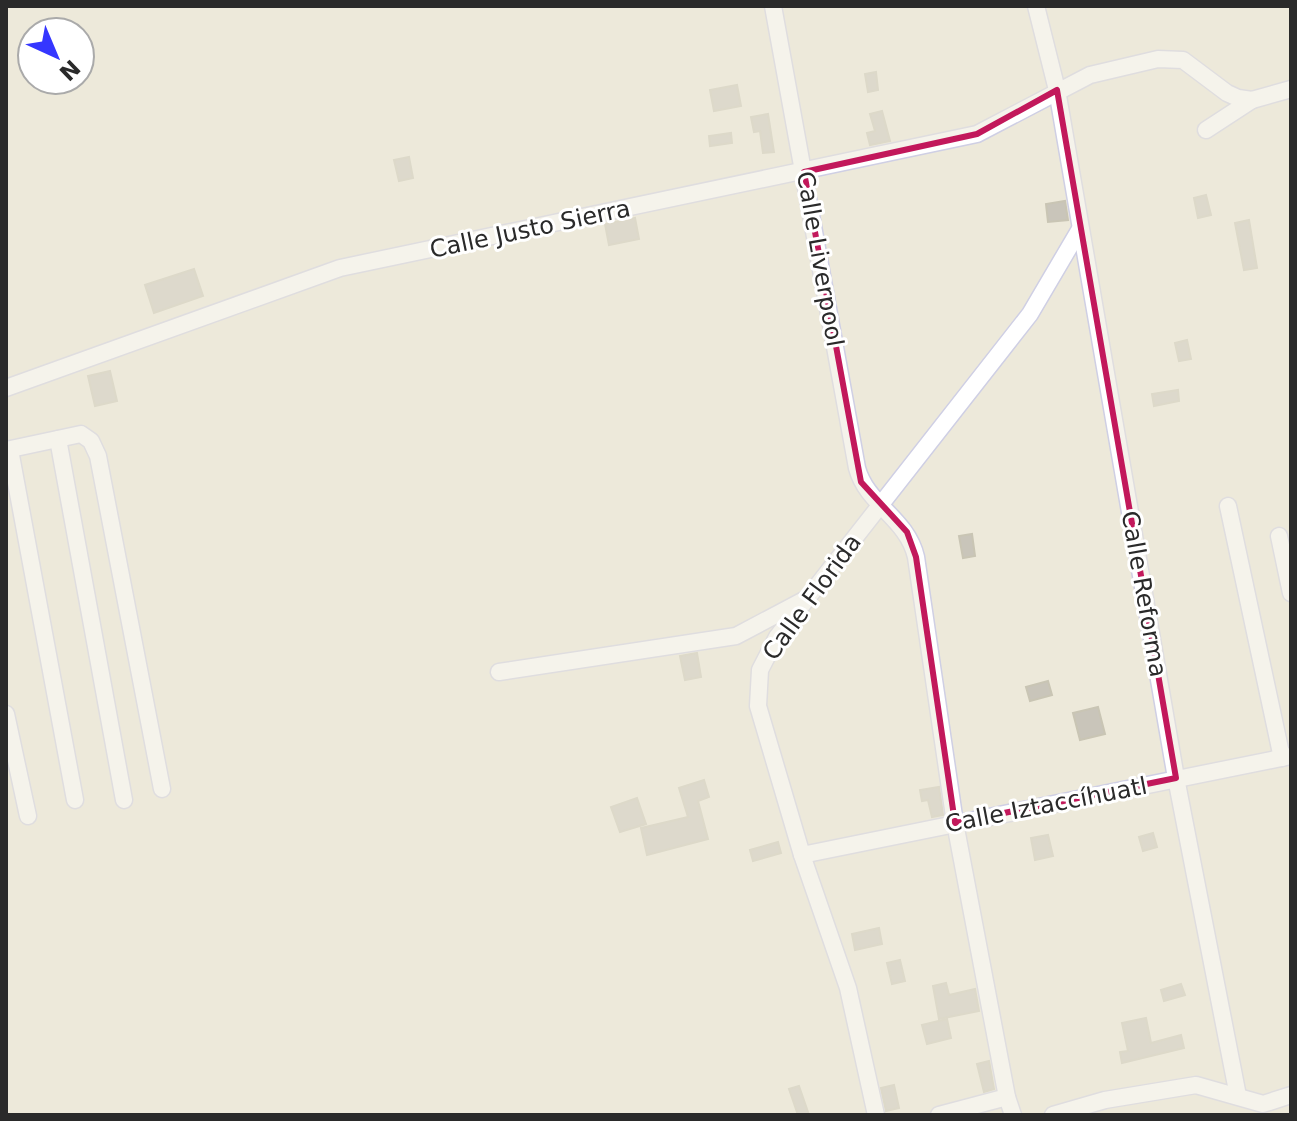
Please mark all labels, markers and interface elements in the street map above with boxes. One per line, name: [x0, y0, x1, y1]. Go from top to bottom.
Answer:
north arrow: [16, 16, 96, 96]
text: N: [54, 55, 85, 85]
street label: Calle Liverpool: [791, 169, 849, 349]
street label: Calle Justo Sierra: [427, 194, 633, 264]
street label: Calle Reforma: [1116, 509, 1172, 679]
street label: Calle Florida: [757, 529, 867, 665]
street label: Calle Iztaccíhuatl: [943, 772, 1149, 838]

